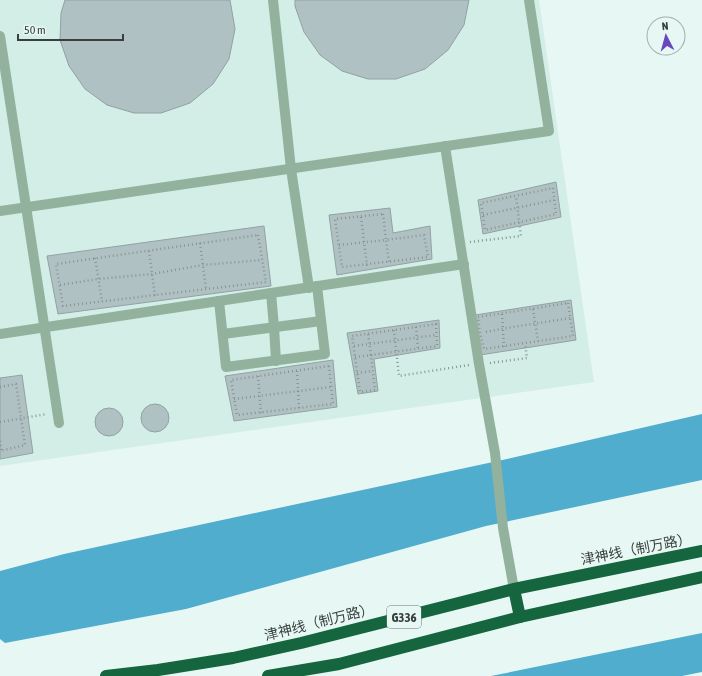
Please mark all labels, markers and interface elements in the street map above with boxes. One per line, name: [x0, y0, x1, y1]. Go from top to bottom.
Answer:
scale bar: [18, 16, 123, 42]
north arrow: [646, 16, 686, 56]
text: N: [661, 20, 669, 32]
text: 50 m: [24, 23, 46, 37]
street label: 津神线（制万路）: [580, 530, 692, 568]
street label: 津神线（制万路）: [263, 601, 375, 643]
road number: G336: [387, 606, 421, 628]

